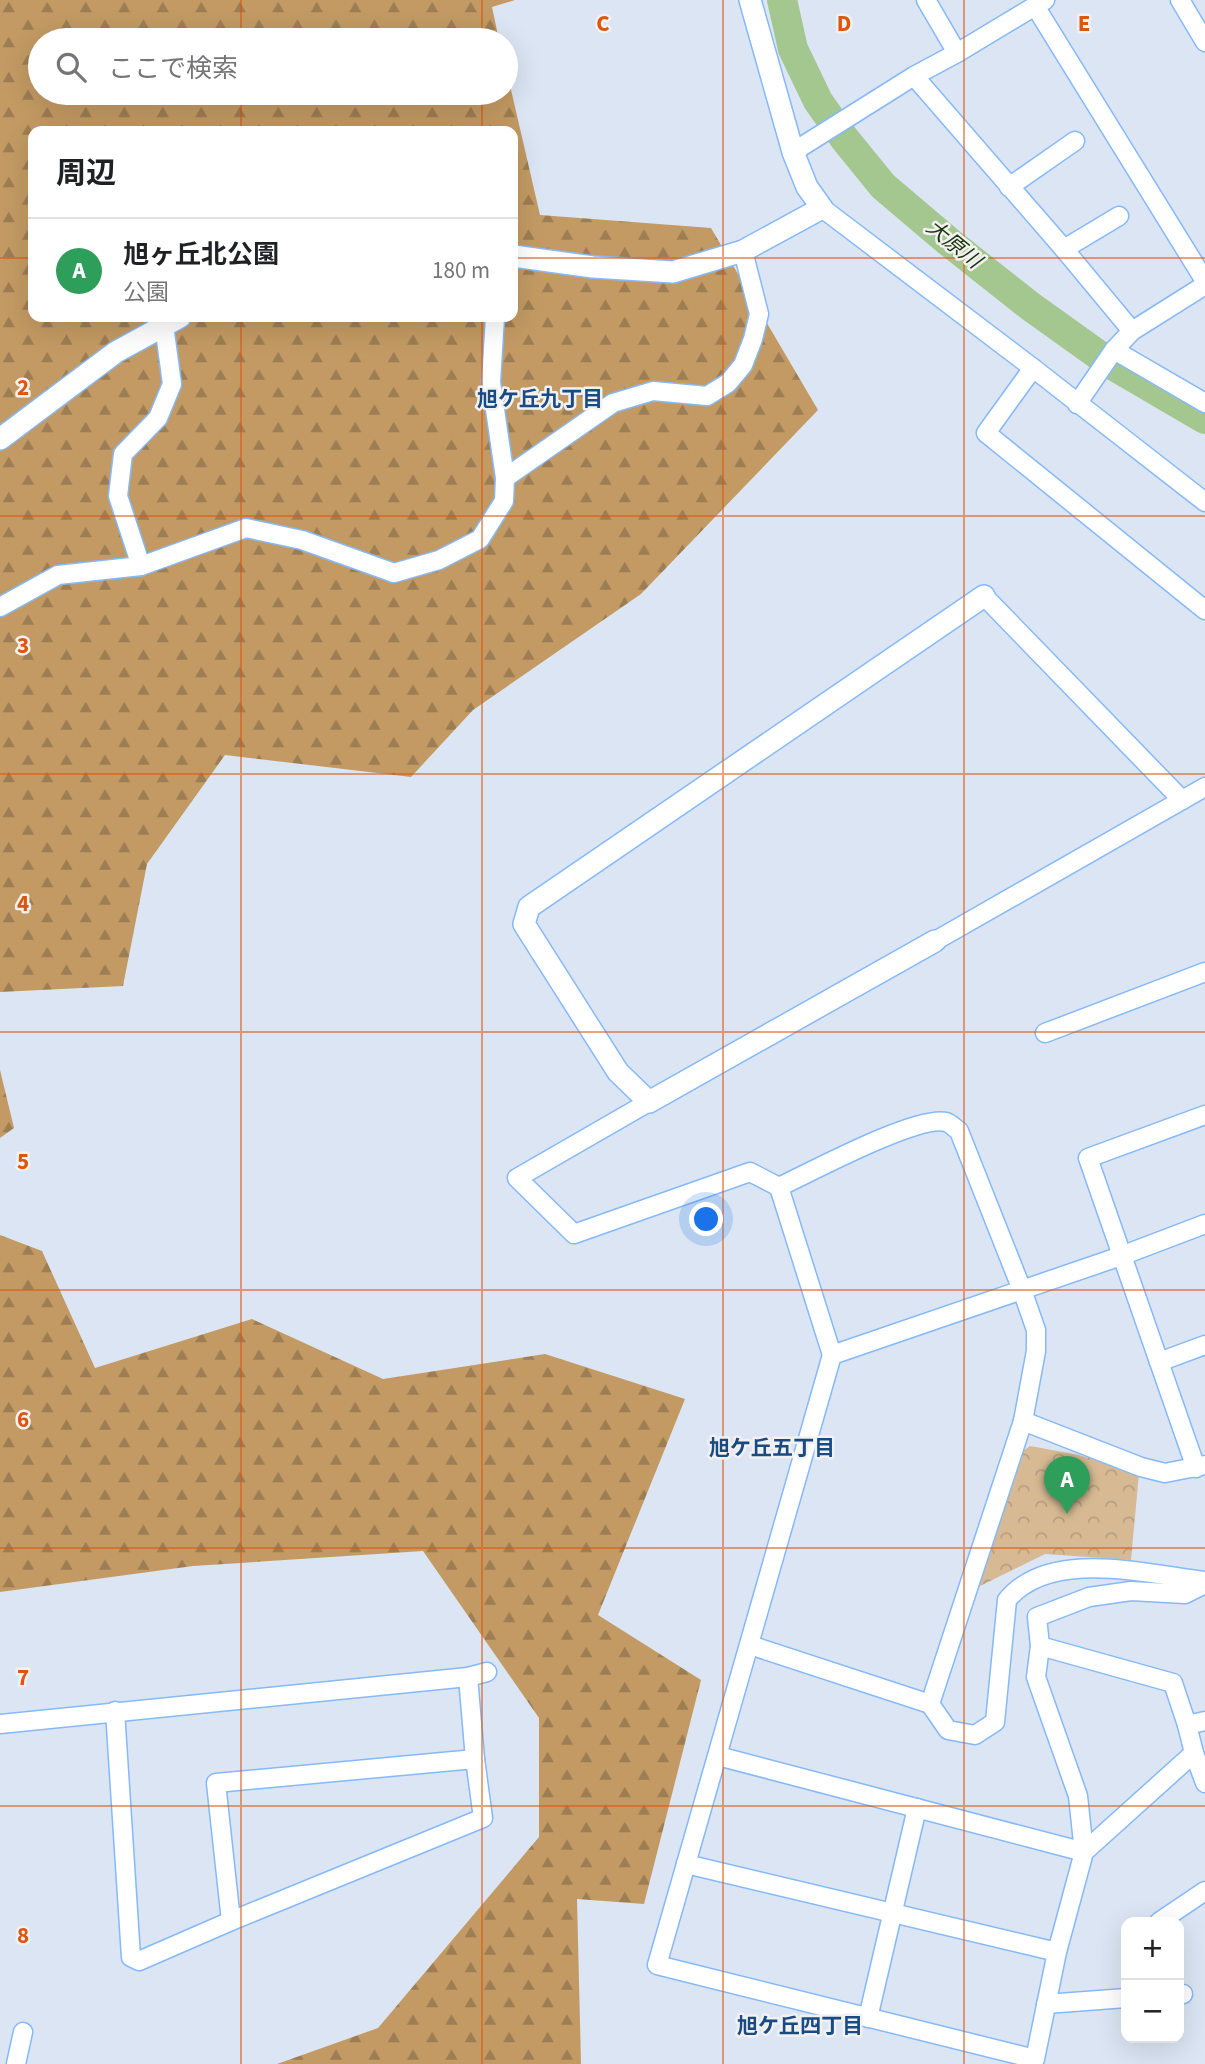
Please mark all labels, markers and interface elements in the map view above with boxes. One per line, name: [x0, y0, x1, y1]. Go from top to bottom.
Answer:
text: C: [596, 7, 610, 40]
text: D: [837, 7, 851, 40]
text: E: [1078, 7, 1090, 40]
search box: [28, 28, 518, 105]
icon: search: [52, 48, 90, 86]
text: ここで検索: [108, 50, 238, 87]
text: 周辺: [56, 152, 116, 195]
water label: 大原川: [920, 213, 989, 277]
text: 旭ヶ丘北公園: [123, 236, 279, 273]
text: A: [72, 254, 86, 287]
text: 180 m: [432, 254, 490, 287]
text: 公園: [123, 276, 169, 309]
text: 2: [17, 371, 29, 404]
district label: 旭ケ丘九丁目: [477, 384, 603, 414]
text: 3: [17, 629, 29, 662]
text: 4: [17, 887, 29, 920]
text: 5: [17, 1145, 29, 1178]
your location: [689, 1202, 723, 1236]
text: 6: [17, 1403, 29, 1436]
district label: 旭ケ丘五丁目: [709, 1433, 835, 1463]
pin: A: [1044, 1456, 1090, 1514]
text: 7: [17, 1661, 29, 1694]
map controls: [1121, 1917, 1184, 2043]
button: +: [1121, 1917, 1184, 1980]
text: 8: [17, 1919, 29, 1952]
button: −: [1121, 1980, 1184, 2043]
district label: 旭ケ丘四丁目: [737, 2011, 863, 2041]

